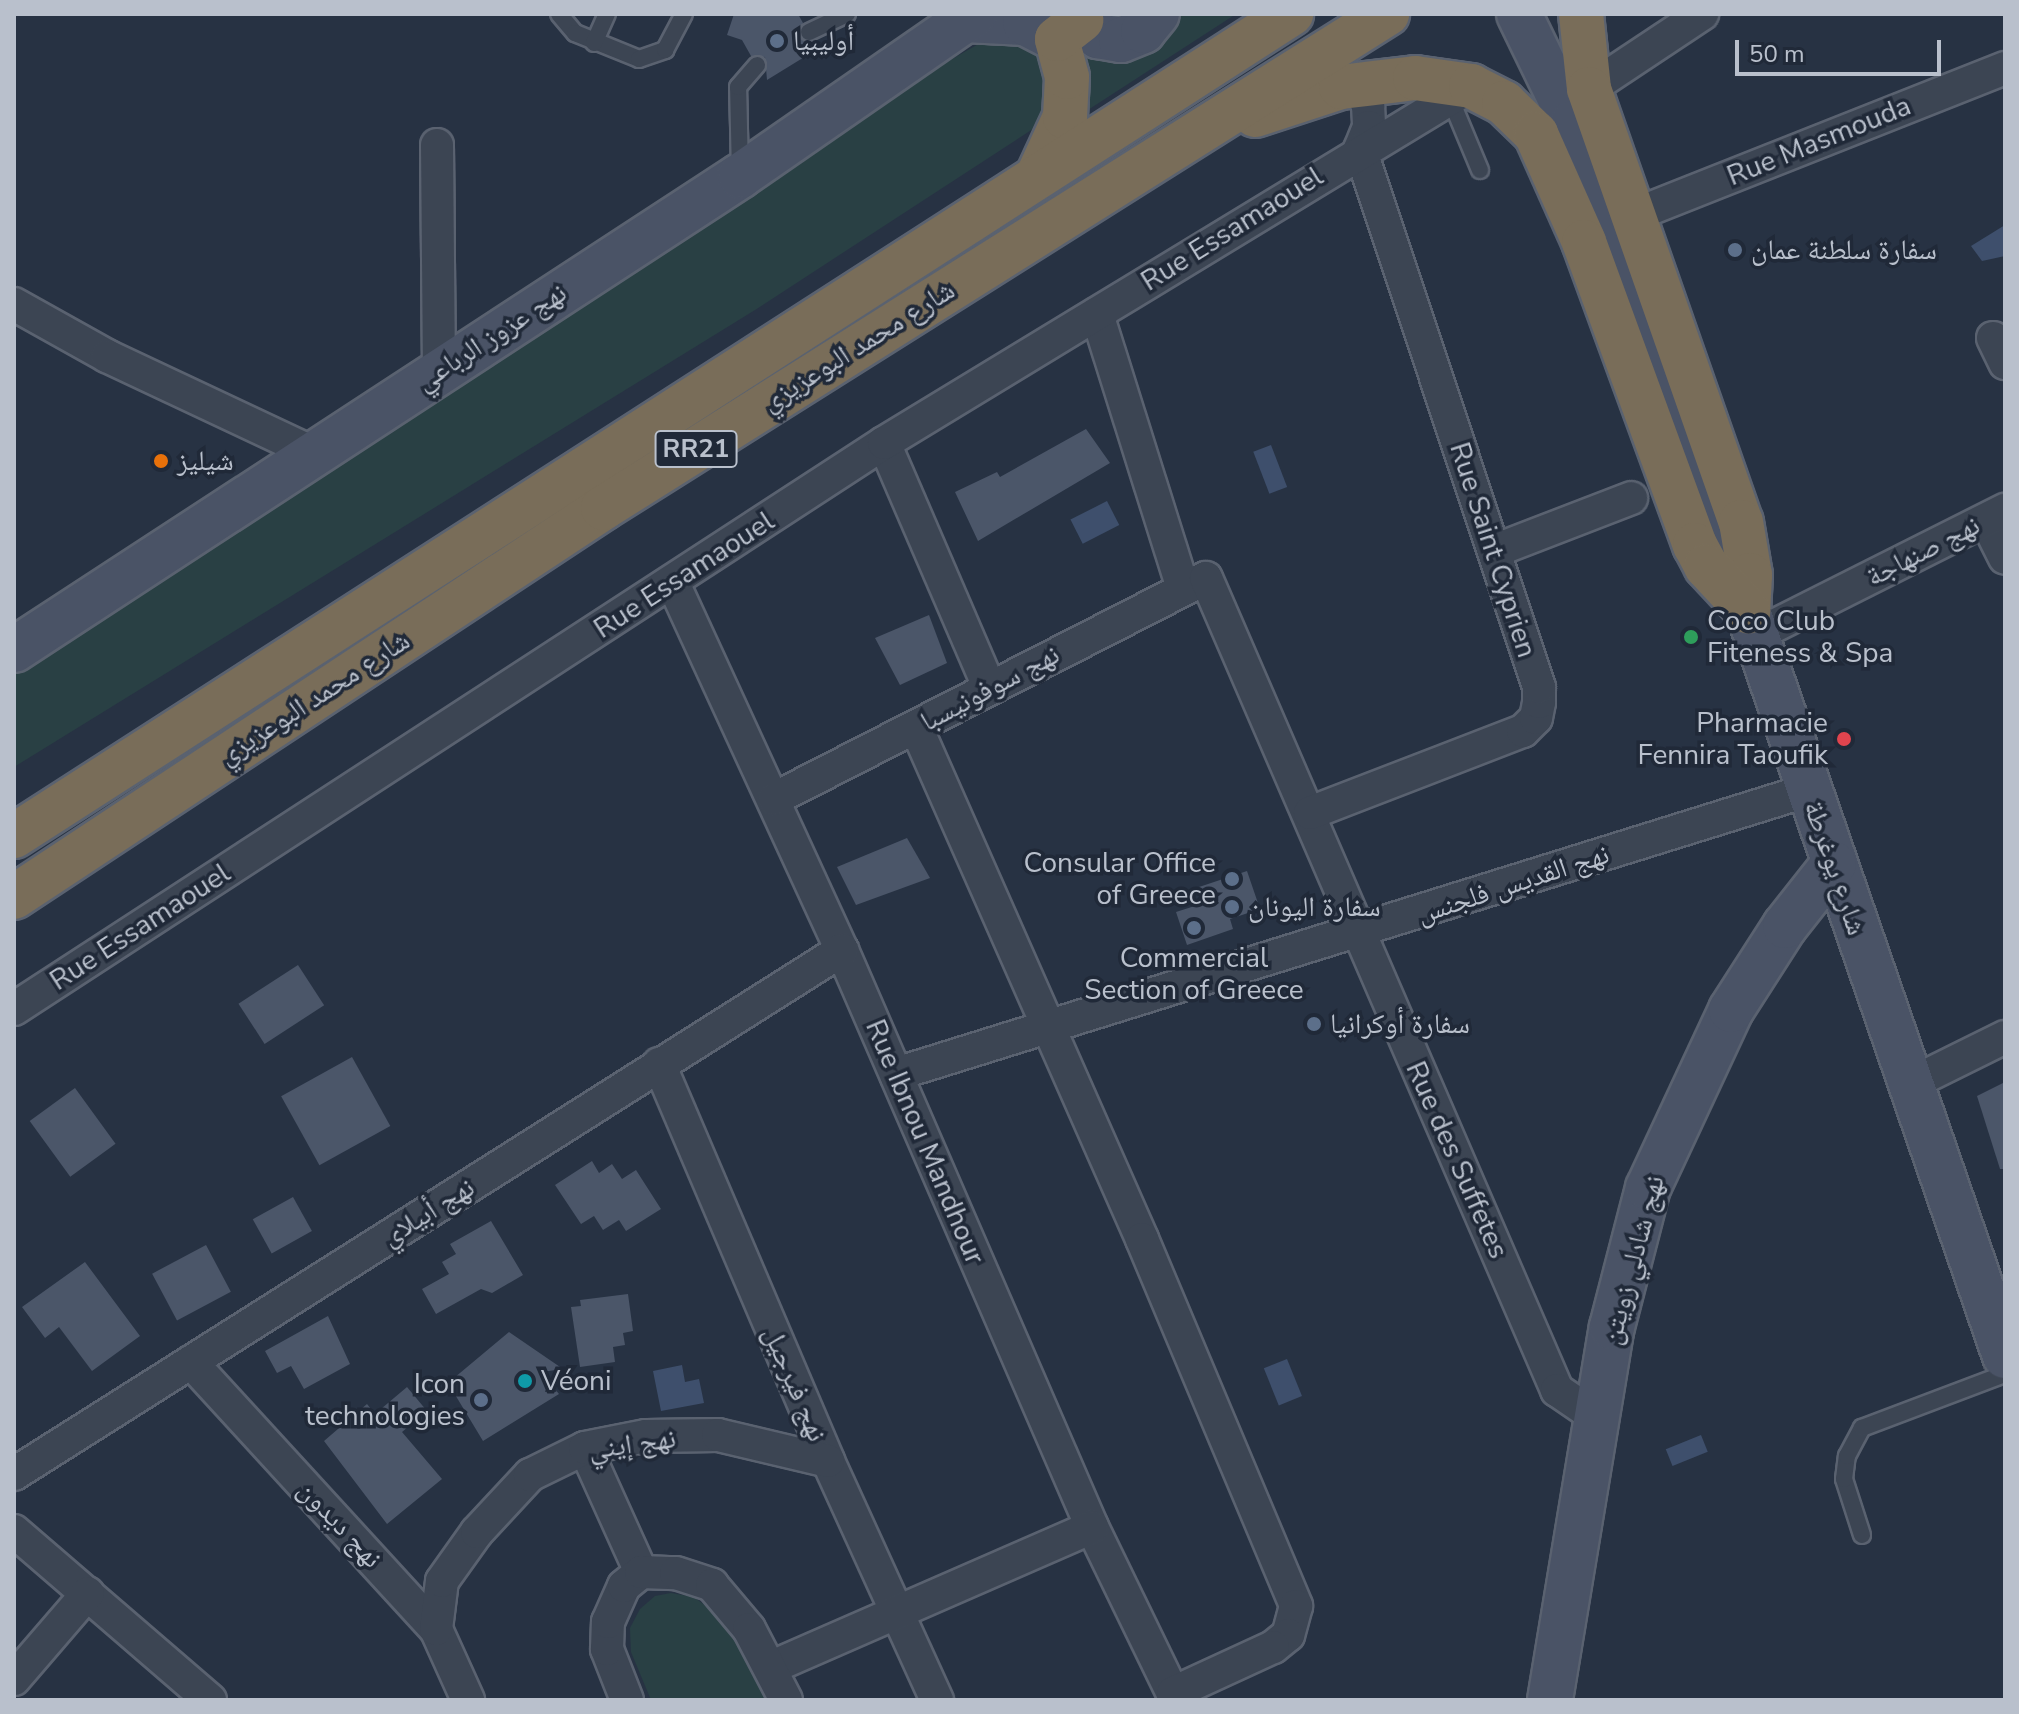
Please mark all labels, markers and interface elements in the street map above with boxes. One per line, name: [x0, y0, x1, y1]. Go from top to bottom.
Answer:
place label: أوليبيا: [793, 24, 854, 58]
scale bar: [1739, 24, 1945, 74]
marker: أوليبيا: [768, 32, 786, 50]
text: 50 m: [1749, 38, 1805, 70]
street label: Rue Masmouda: [1722, 89, 1916, 193]
street label: Rue Essamaouel: [1135, 160, 1329, 298]
place label: سفارة سلطنة عمان: [1751, 233, 1937, 267]
marker: سفارة سلطنة عمان: [1726, 241, 1744, 259]
street label: شارع محمد البوعزيزي: [755, 273, 961, 419]
street label: نهج عزوز الرباعي: [409, 276, 573, 398]
road number: RR21: [654, 427, 738, 471]
street label: Rue Saint Cyprien: [1442, 438, 1544, 662]
place label: شيليز: [177, 444, 234, 478]
marker: شيليز: [152, 452, 170, 470]
street label: Rue Essamaouel: [588, 504, 780, 646]
street label: نهج صنهاجة: [1861, 508, 1985, 594]
place label: Coco Club Fiteness & Spa: [1707, 604, 1893, 670]
street label: شارع محمد البوعزيزي: [212, 624, 416, 772]
marker: Coco Club Fiteness & Spa: [1682, 628, 1700, 646]
street label: نهج سوفونيسبا: [915, 637, 1065, 739]
place label: Pharmacie Fennira Taoufik: [1638, 706, 1828, 772]
marker: Pharmacie Fennira Taoufik: [1835, 730, 1853, 748]
street label: شارع يوغرطة: [1796, 796, 1874, 940]
street label: نهج القديس فلجنس: [1413, 837, 1613, 931]
place label: Consular Office of Greece: [1024, 846, 1216, 912]
street label: Rue Essamaouel: [44, 856, 236, 998]
marker: Consular Office of Greece: [1223, 870, 1241, 888]
place label: سفارة اليونان: [1248, 890, 1381, 924]
marker: سفارة اليونان: [1223, 898, 1241, 916]
marker: Commercial Section of Greece: [1185, 919, 1203, 937]
place label: Commercial Section of Greece: [1084, 941, 1304, 1007]
place label: سفارة أوكرانيا: [1330, 1007, 1470, 1041]
street label: Rue Ibnou Mandhour: [858, 1015, 992, 1269]
marker: سفارة أوكرانيا: [1305, 1015, 1323, 1033]
street label: Rue des Suffetes: [1399, 1056, 1515, 1264]
street label: نهج أبيلاي: [375, 1170, 481, 1254]
street label: نهج شادلي زويتن: [1594, 1172, 1672, 1348]
street label: نهج فيرجيل: [756, 1321, 834, 1447]
place label: Véoni: [541, 1364, 612, 1398]
place label: Icon technologies: [305, 1367, 465, 1433]
marker: Véoni: [516, 1372, 534, 1390]
marker: Icon technologies: [472, 1391, 490, 1409]
street label: نهج إيني: [586, 1421, 678, 1467]
street label: نهج ديدون: [291, 1473, 389, 1575]

